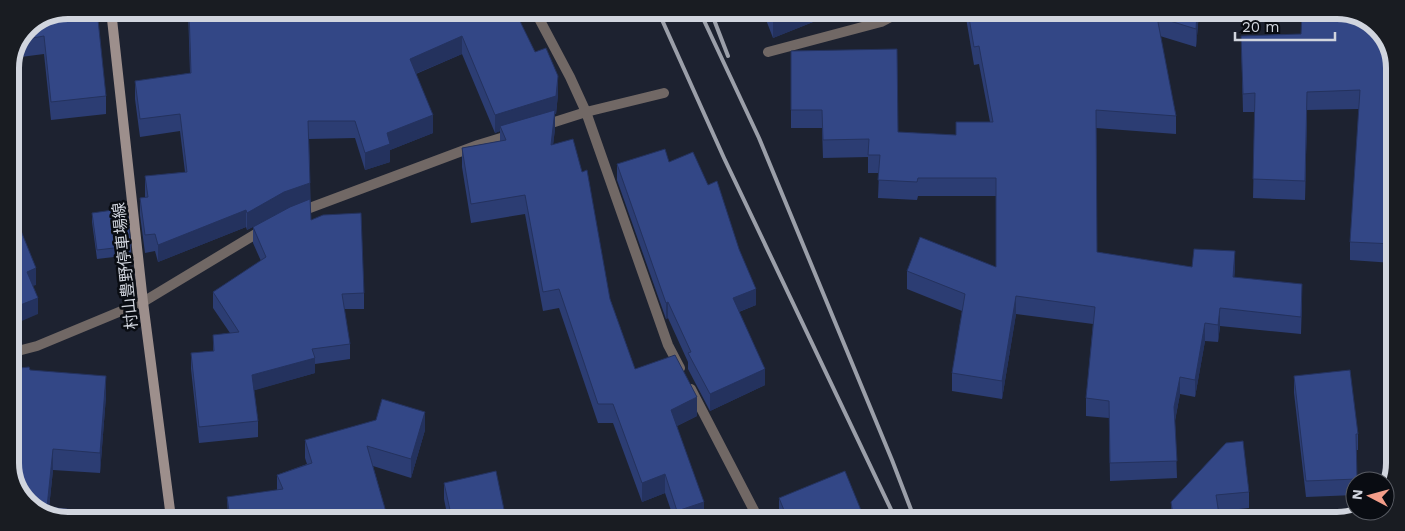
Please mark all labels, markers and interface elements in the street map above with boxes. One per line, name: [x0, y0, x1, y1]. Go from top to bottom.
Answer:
scale bar: [1235, 10, 1335, 42]
text: 20 m: [1242, 18, 1280, 36]
street label: 村山豊野停車場線: [109, 201, 141, 331]
north arrow: [1345, 471, 1395, 521]
text: N: [1349, 489, 1366, 501]

